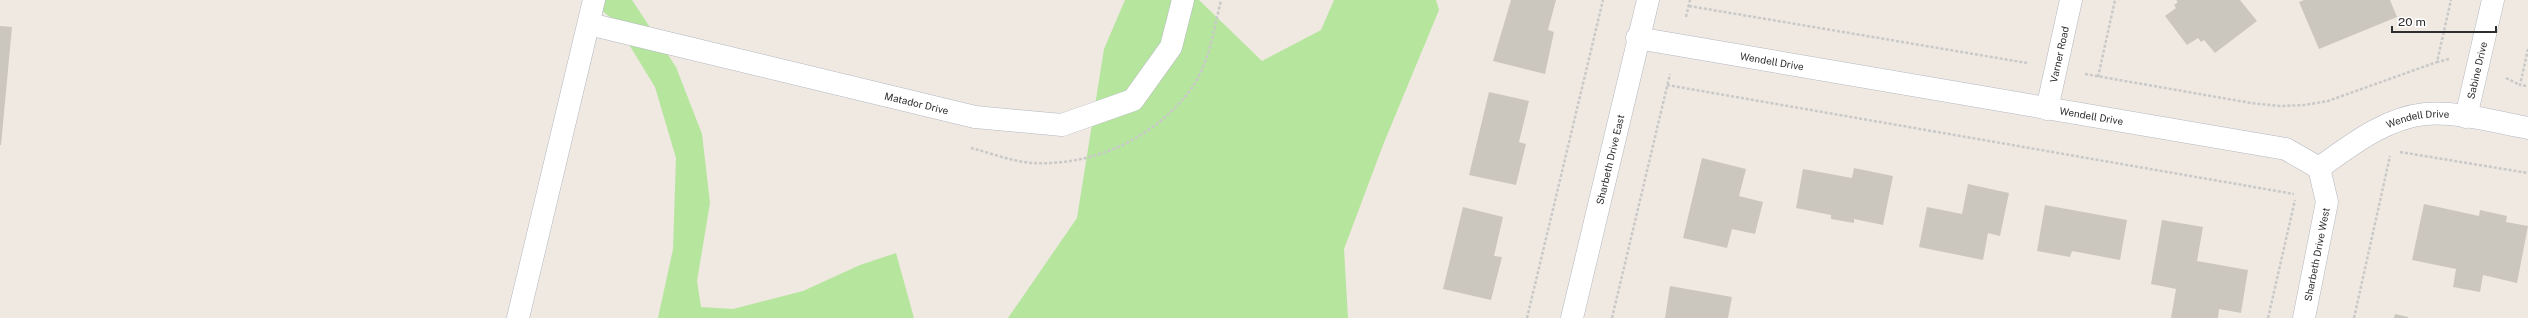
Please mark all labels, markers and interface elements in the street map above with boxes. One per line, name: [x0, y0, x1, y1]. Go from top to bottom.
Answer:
scale bar: [2392, 8, 2496, 34]
text: 20 m: [2398, 15, 2426, 29]
street label: Varner Road: [2047, 25, 2071, 84]
street label: Sabine Drive: [2464, 40, 2489, 100]
street label: Wendell Drive: [1739, 50, 1805, 73]
street label: Matador Drive: [883, 89, 950, 117]
street label: Wendell Drive: [2059, 104, 2125, 127]
street label: Wendell Drive: [2384, 107, 2450, 130]
street label: Sharbeth Drive East: [1593, 113, 1626, 206]
street label: Sharbeth Drive West: [2302, 206, 2332, 302]

